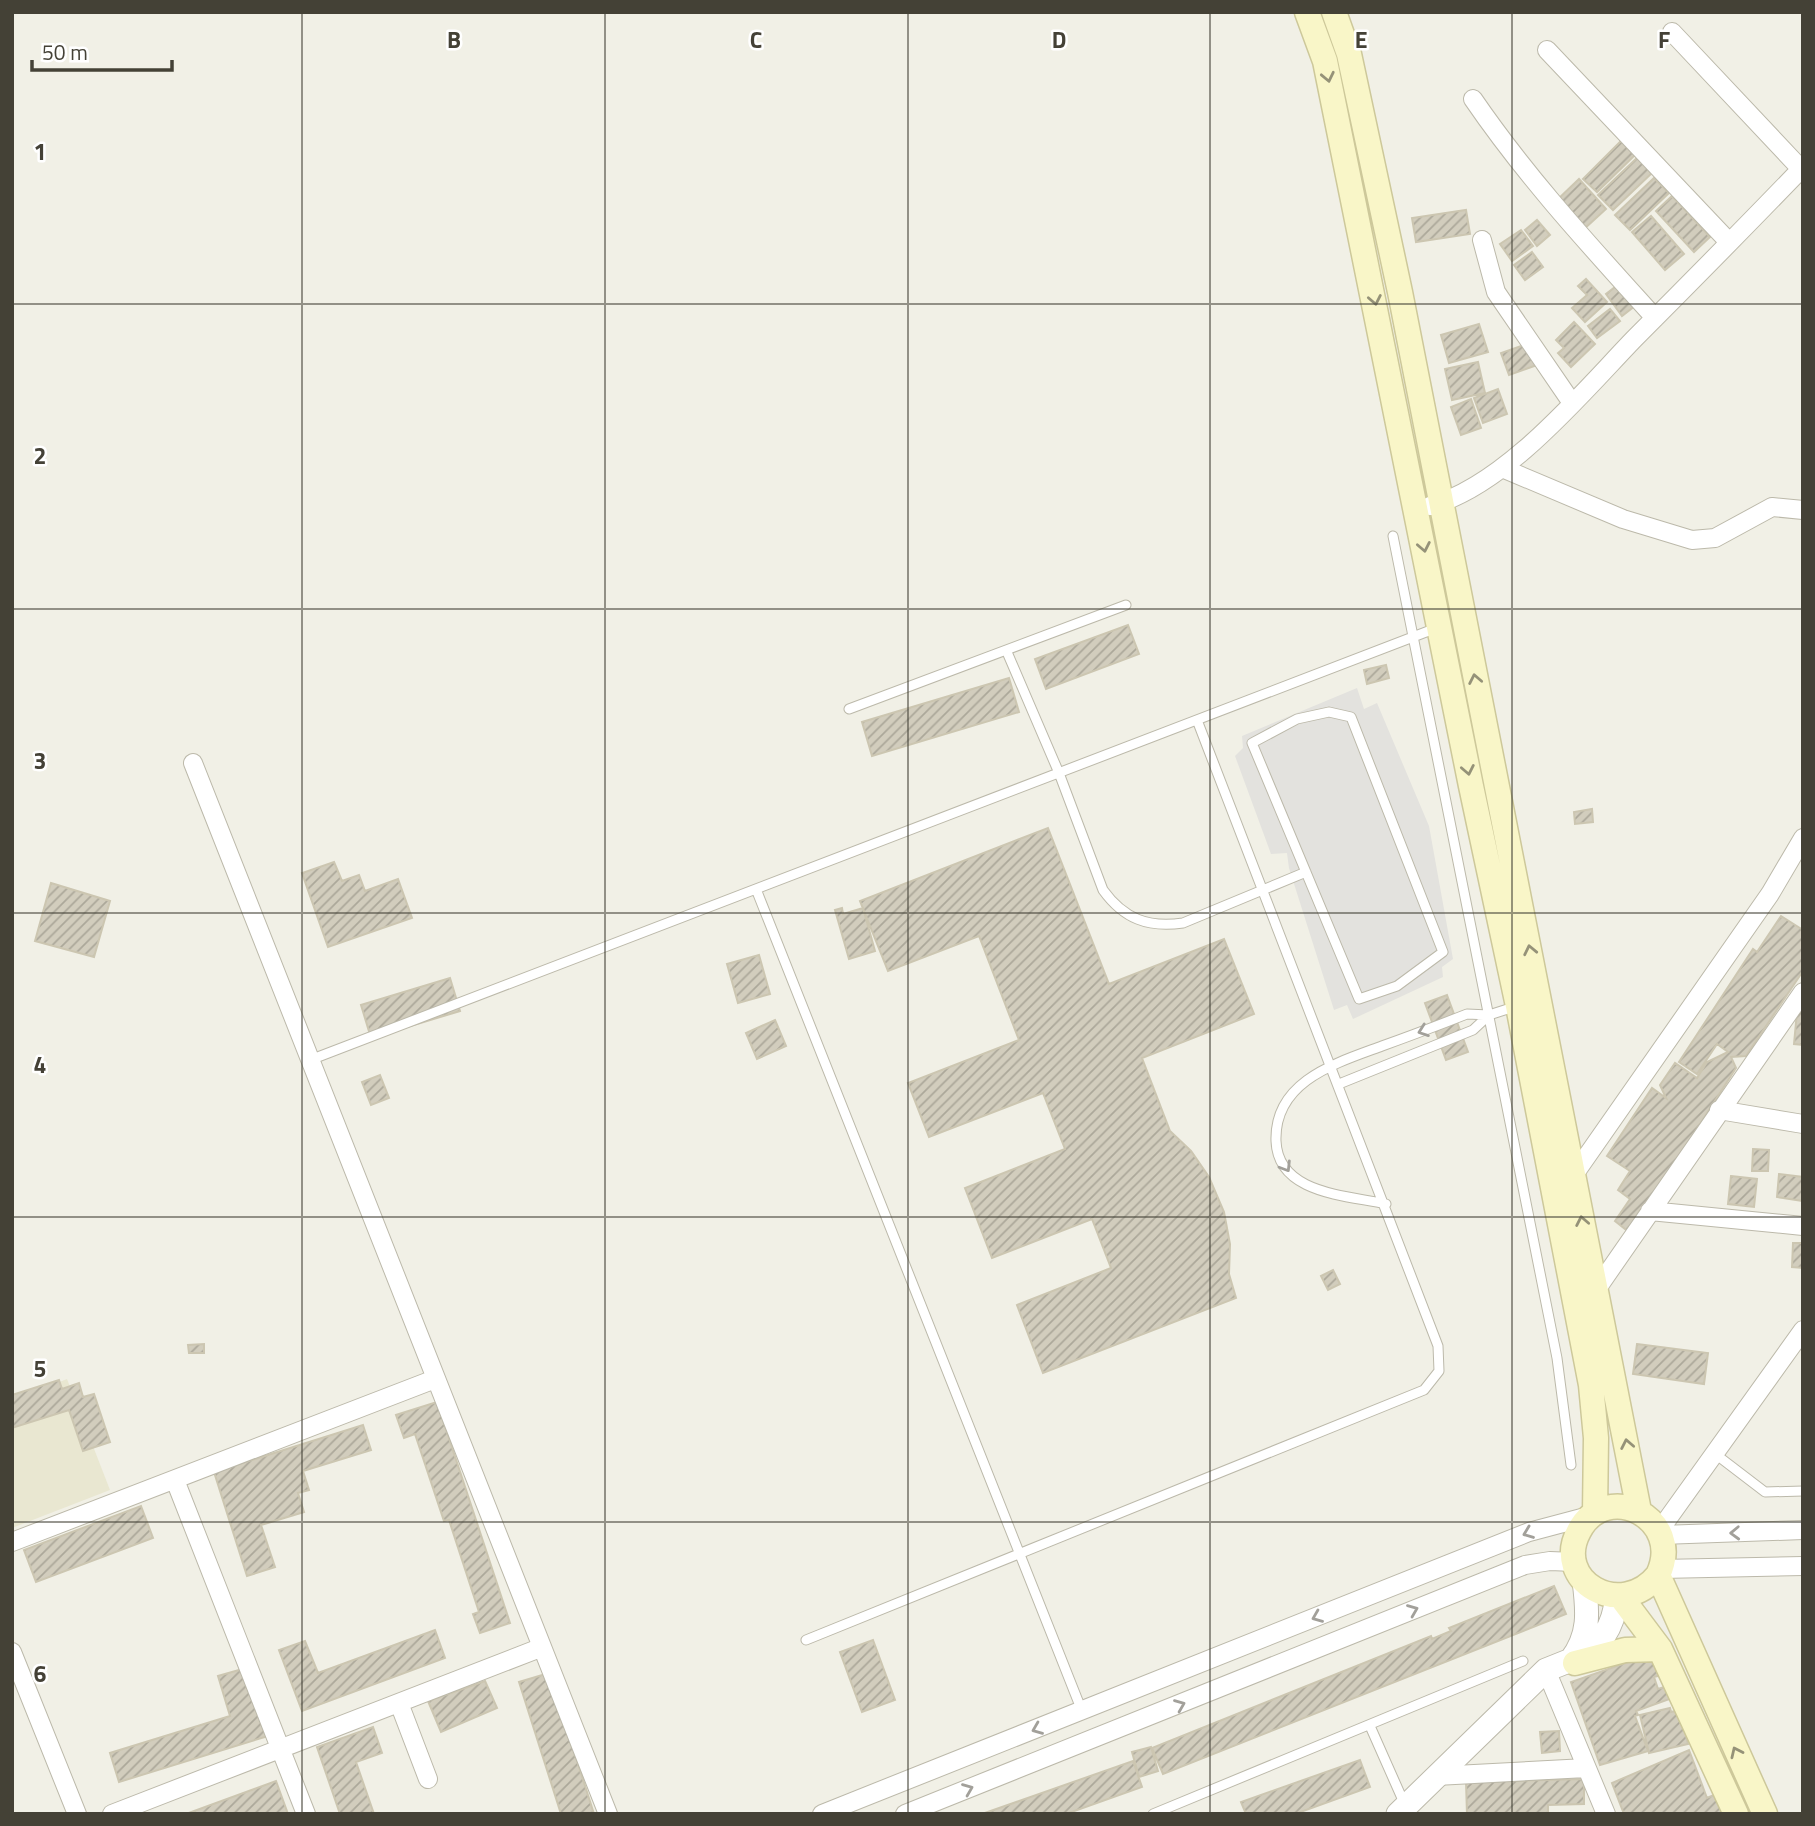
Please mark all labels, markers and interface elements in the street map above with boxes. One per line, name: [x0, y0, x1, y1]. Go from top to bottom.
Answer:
text: B: [447, 22, 461, 57]
text: C: [750, 22, 762, 57]
text: D: [1052, 22, 1066, 57]
text: E: [1355, 22, 1367, 57]
text: F: [1658, 22, 1670, 57]
scale bar: [32, 28, 172, 72]
text: 50 m: [42, 36, 88, 68]
one-way arrow: [1320, 71, 1335, 83]
text: 1: [34, 134, 46, 169]
one-way arrow: [1367, 294, 1382, 306]
text: 2: [34, 438, 46, 473]
one-way arrow: [1416, 541, 1431, 553]
one-way arrow: [1468, 673, 1483, 685]
text: 3: [34, 743, 46, 778]
one-way arrow: [1459, 764, 1474, 776]
one-way arrow: [1524, 944, 1539, 956]
one-way arrow: [1418, 1023, 1430, 1037]
text: 4: [34, 1047, 46, 1082]
one-way arrow: [1278, 1159, 1291, 1172]
one-way arrow: [1575, 1215, 1590, 1227]
text: 5: [34, 1351, 46, 1386]
one-way arrow: [1620, 1438, 1635, 1450]
one-way arrow: [1522, 1525, 1534, 1539]
one-way arrow: [1729, 1525, 1740, 1540]
one-way arrow: [1407, 1605, 1419, 1619]
one-way arrow: [1311, 1609, 1323, 1623]
text: 6: [34, 1656, 47, 1691]
one-way arrow: [1173, 1699, 1185, 1713]
one-way arrow: [1032, 1720, 1044, 1734]
one-way arrow: [1730, 1747, 1744, 1759]
one-way arrow: [962, 1783, 974, 1797]

